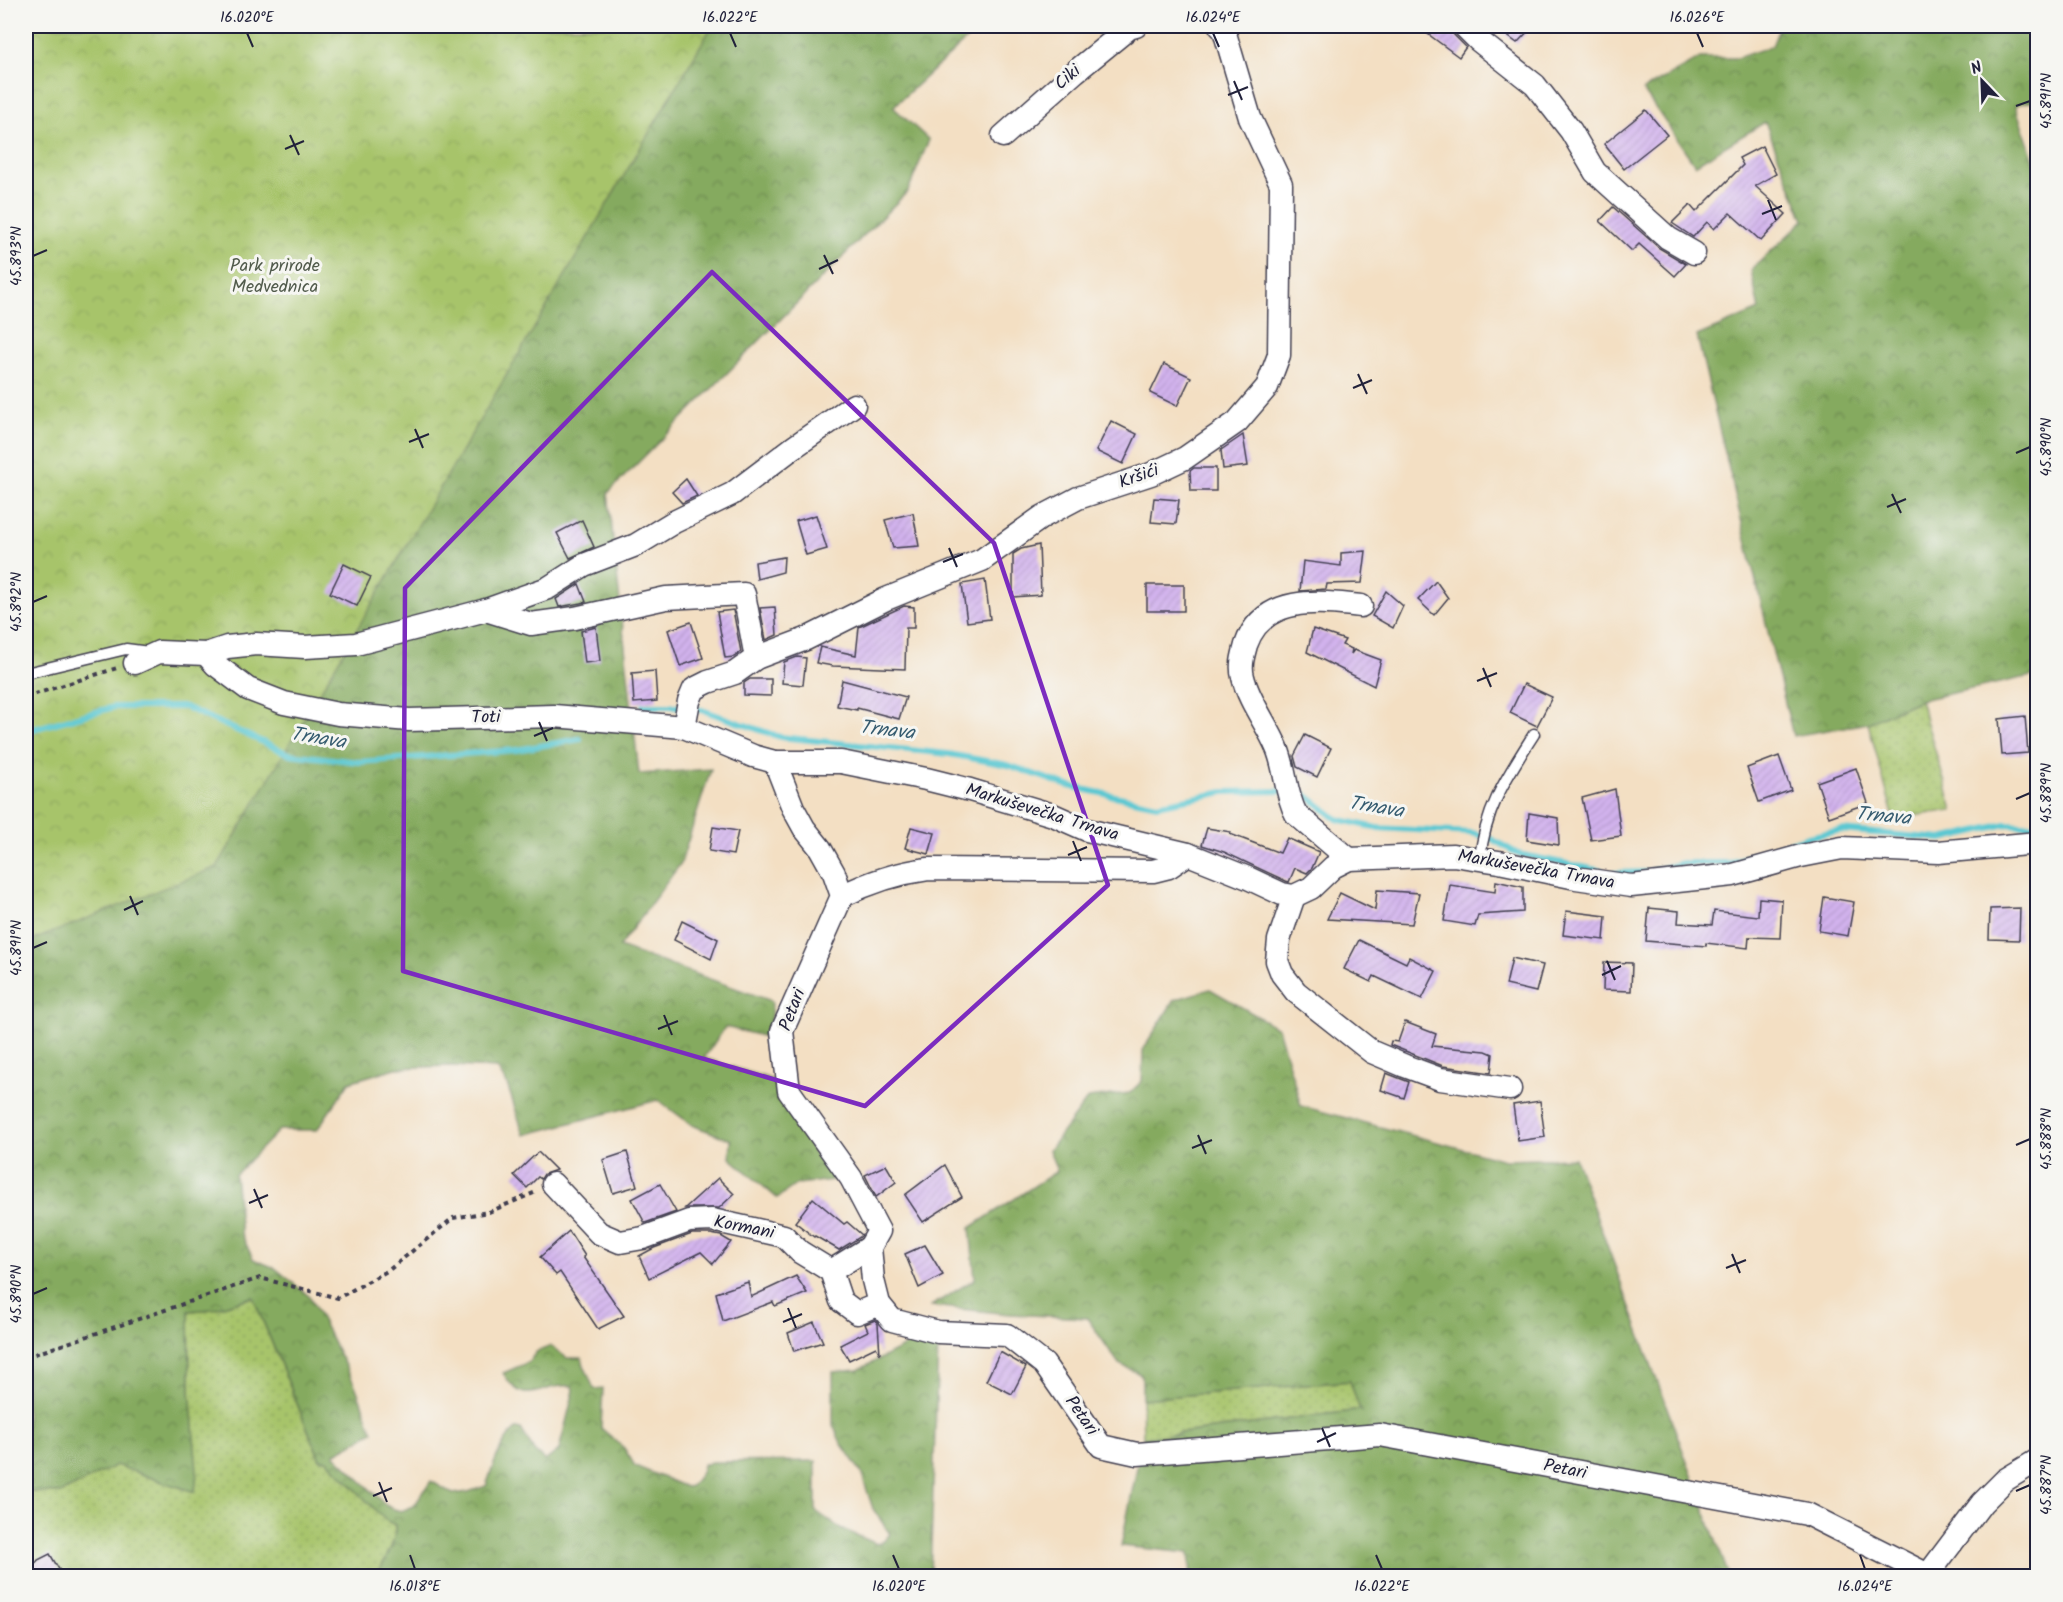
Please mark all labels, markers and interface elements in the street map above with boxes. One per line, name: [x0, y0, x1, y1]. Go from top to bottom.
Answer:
text: 16.020°E: [220, 6, 275, 30]
text: 16.022°E: [702, 6, 759, 30]
text: 16.024°E: [1186, 6, 1242, 30]
text: 16.026°E: [1669, 6, 1726, 30]
north arrow: [1952, 51, 2012, 111]
text: N: [1967, 55, 1986, 82]
street label: Ciki: [1048, 57, 1089, 98]
text: 45.891°N: [2035, 73, 2059, 129]
text: 45.893°N: [5, 226, 29, 286]
park label: Park prirode Medvednica: [230, 252, 320, 302]
text: 45.890°N: [2035, 418, 2059, 476]
street label: Kršići: [1115, 456, 1164, 498]
text: 45.892°N: [5, 572, 29, 632]
street label: Toti: [471, 703, 501, 733]
water label: Trnava: [858, 712, 918, 750]
water label: Trnava: [288, 719, 349, 759]
text: 45.889°N: [2035, 763, 2059, 823]
street label: Markuševečka Trnava: [962, 776, 1122, 850]
water label: Trnava: [1346, 788, 1407, 828]
water label: Trnava: [1854, 799, 1913, 835]
street label: Markuševečka Trnava: [1455, 842, 1617, 898]
text: 45.891°N: [5, 920, 29, 976]
street label: Petari: [772, 984, 815, 1036]
text: 45.888°N: [2035, 1108, 2059, 1170]
street label: Kormani: [711, 1208, 778, 1248]
text: 45.890°N: [5, 1265, 29, 1323]
street label: Petari: [1057, 1390, 1106, 1443]
street label: Petari: [1541, 1452, 1590, 1489]
text: 45.887°N: [2035, 1455, 2059, 1515]
text: 16.018°E: [389, 1575, 442, 1599]
text: 16.020°E: [872, 1575, 927, 1599]
text: 16.022°E: [1354, 1575, 1411, 1599]
text: 16.024°E: [1838, 1575, 1894, 1599]

